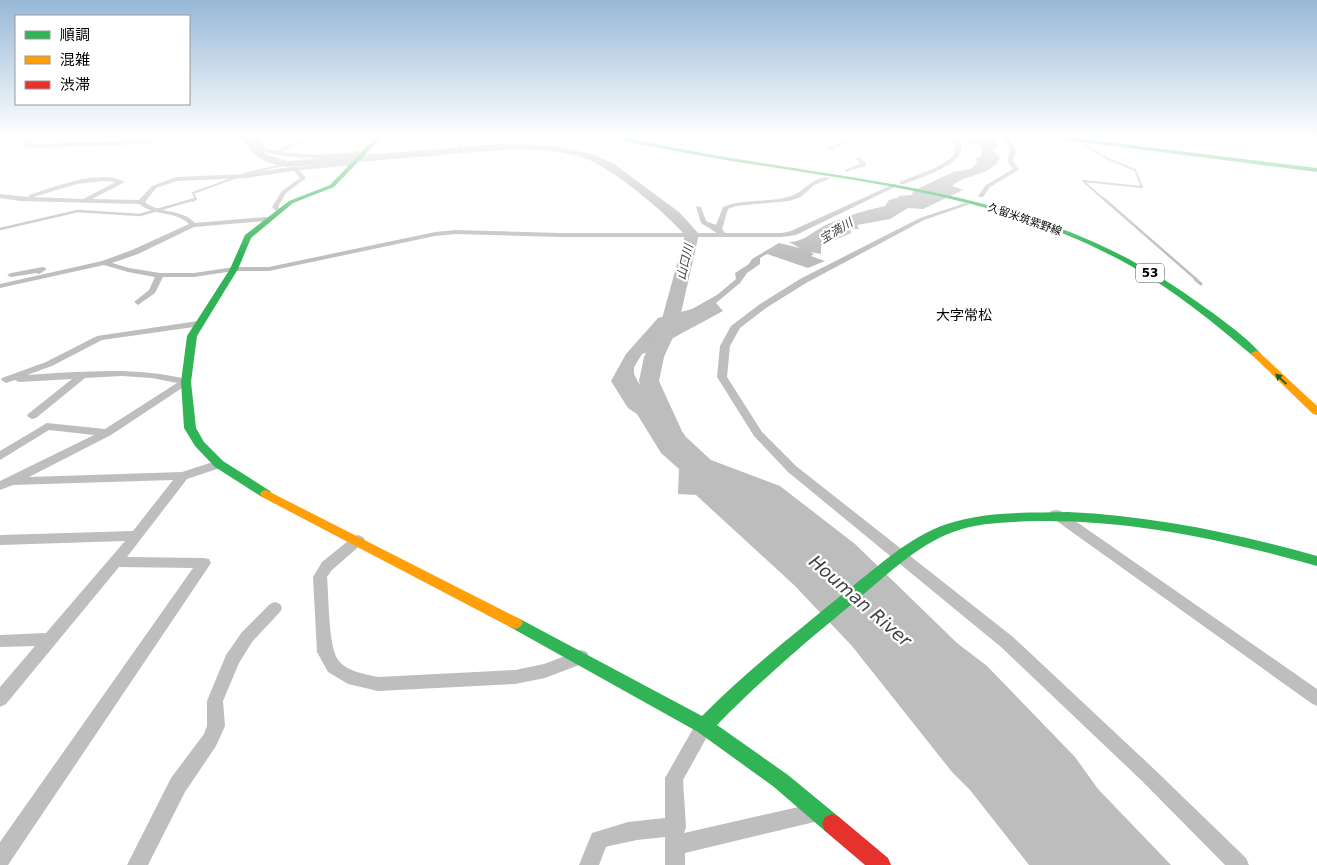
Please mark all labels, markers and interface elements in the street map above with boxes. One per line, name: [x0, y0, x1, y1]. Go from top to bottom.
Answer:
legend: [15, 15, 190, 105]
text: 順調: [60, 26, 90, 44]
text: 混雑: [60, 51, 90, 69]
text: 渋滞: [60, 76, 90, 94]
street label: 久留米筑紫野線: [986, 201, 1063, 238]
water label: 宝満川: [817, 215, 857, 246]
water label: 山口川: [674, 241, 696, 281]
road number: 53: [1136, 264, 1164, 282]
district label: 大字常松: [936, 307, 992, 323]
one-way arrow: [1276, 373, 1288, 385]
water label: Houman River: [805, 551, 917, 652]

